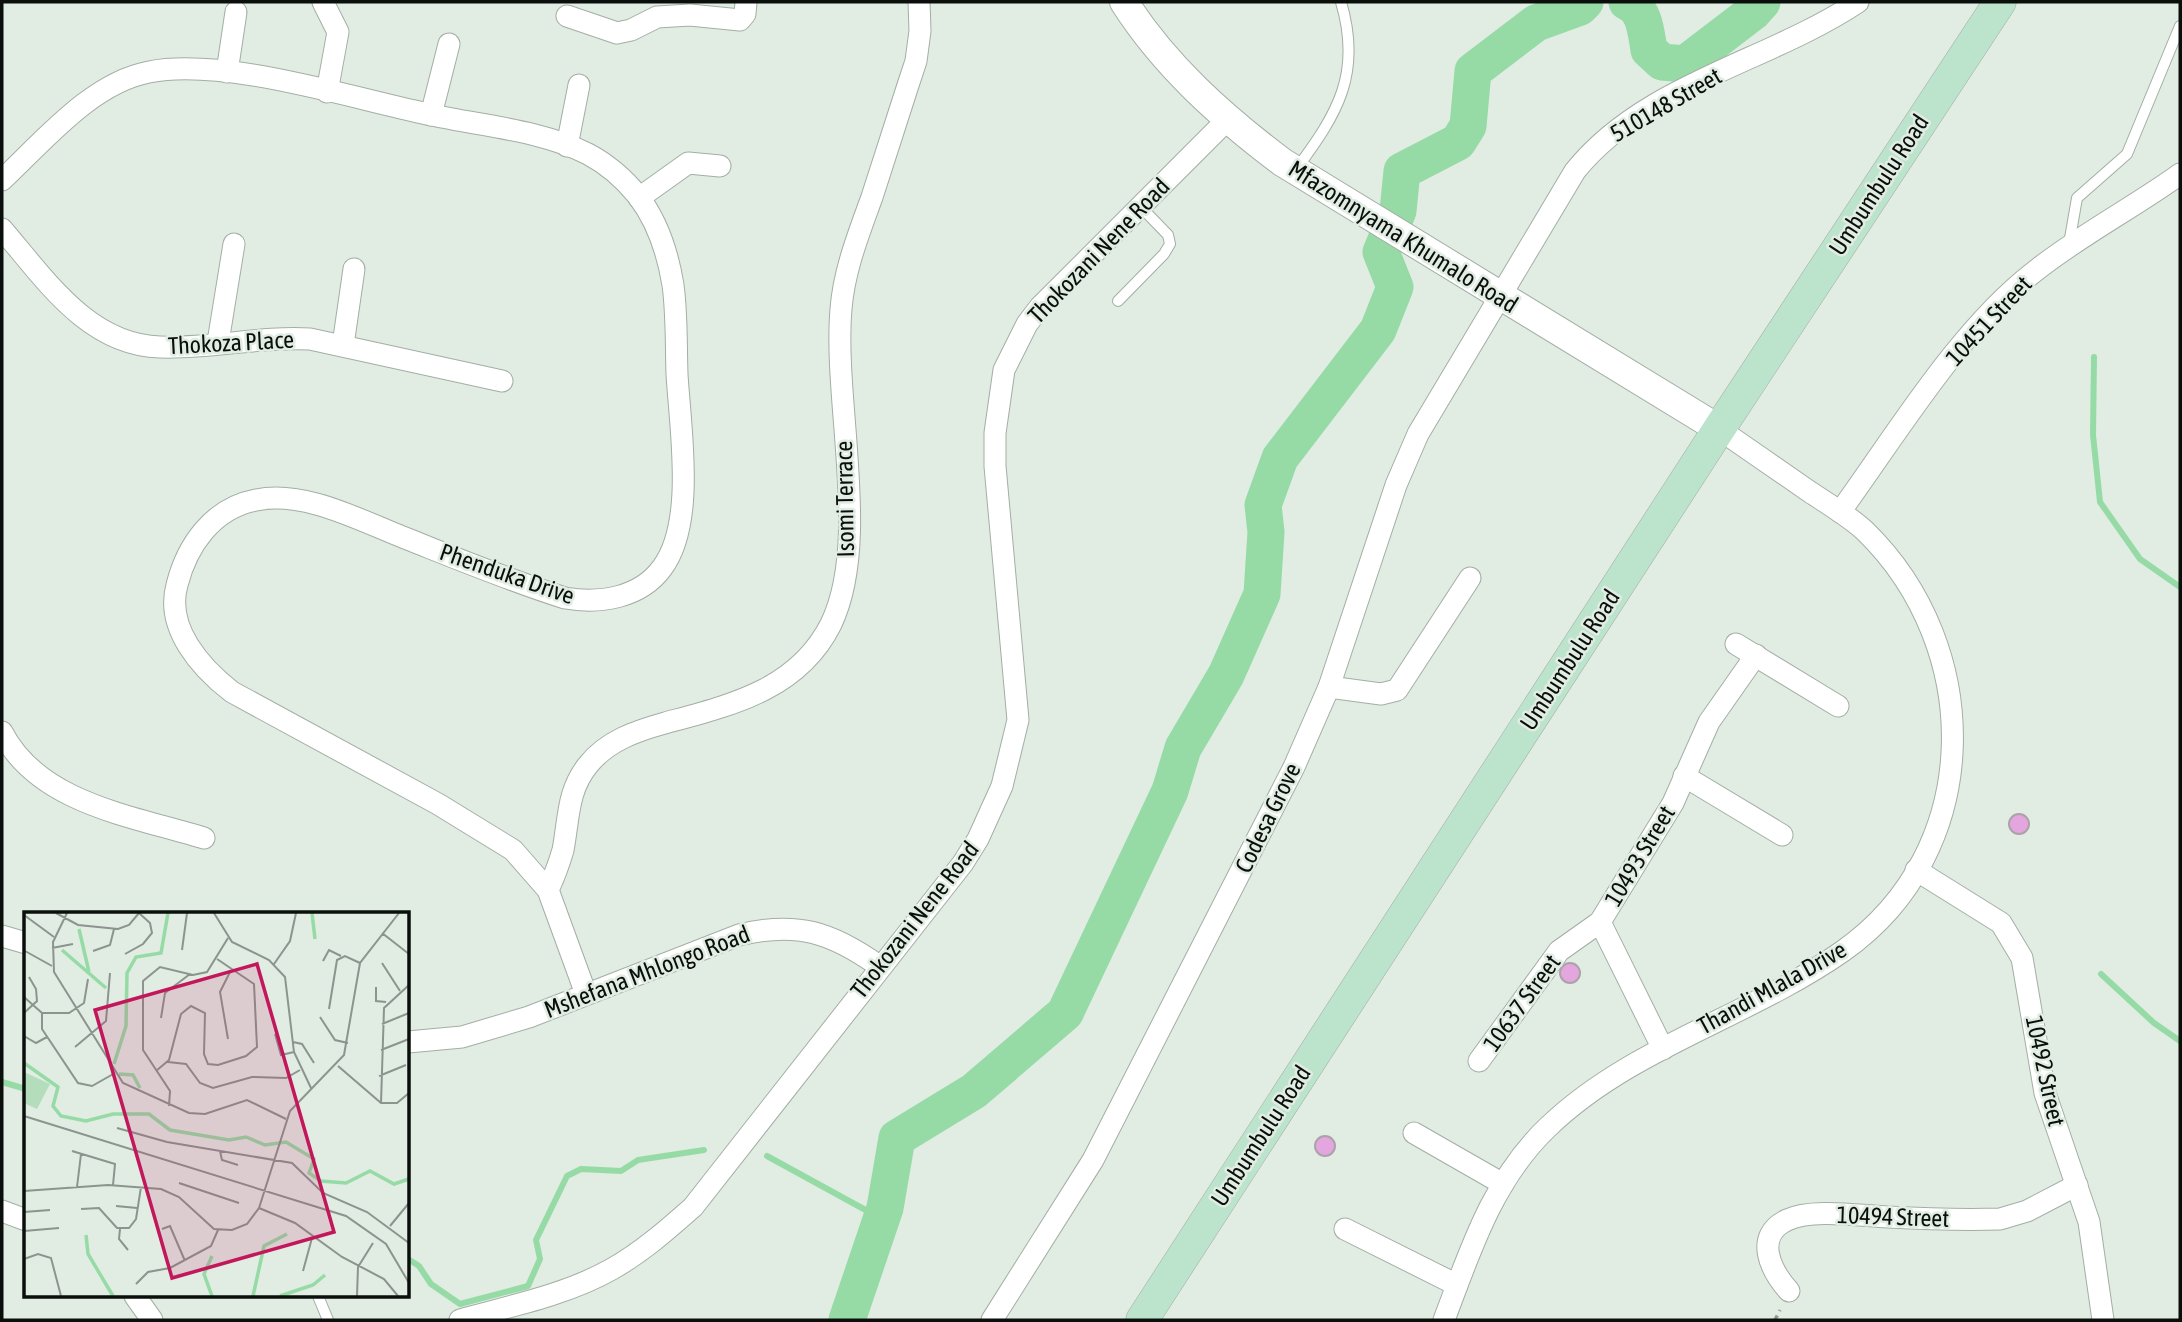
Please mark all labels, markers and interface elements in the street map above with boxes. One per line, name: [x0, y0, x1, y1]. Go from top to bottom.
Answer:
street label: 510148 Street: [1605, 62, 1726, 147]
street label: Umbumbulu Road: [1823, 110, 1934, 260]
street label: Mfazomnyama Khumalo Road: [1284, 155, 1523, 318]
street label: Thokozani Nene Road: [1023, 173, 1175, 329]
street label: 10451 Street: [1940, 270, 2037, 371]
street label: Thokoza Place: [167, 326, 295, 359]
street label: Isomi Terrace: [830, 440, 859, 558]
street label: Phenduka Drive: [436, 538, 578, 609]
street label: Umbumbulu Road: [1514, 585, 1625, 735]
street label: Codesa Grove: [1229, 759, 1306, 877]
street label: 10493 Street: [1599, 801, 1680, 911]
street label: Thokozani Nene Road: [845, 836, 984, 1003]
inset map: [24, 912, 410, 1298]
street label: Mshefana Mhlongo Road: [540, 920, 753, 1023]
street label: Thandi Mlala Drive: [1693, 936, 1851, 1040]
street label: 10637 Street: [1478, 949, 1566, 1056]
street label: 10492 Street: [2021, 1013, 2070, 1129]
street label: Umbumbulu Road: [1205, 1061, 1316, 1211]
street label: 10494 Street: [1836, 1201, 1950, 1232]

